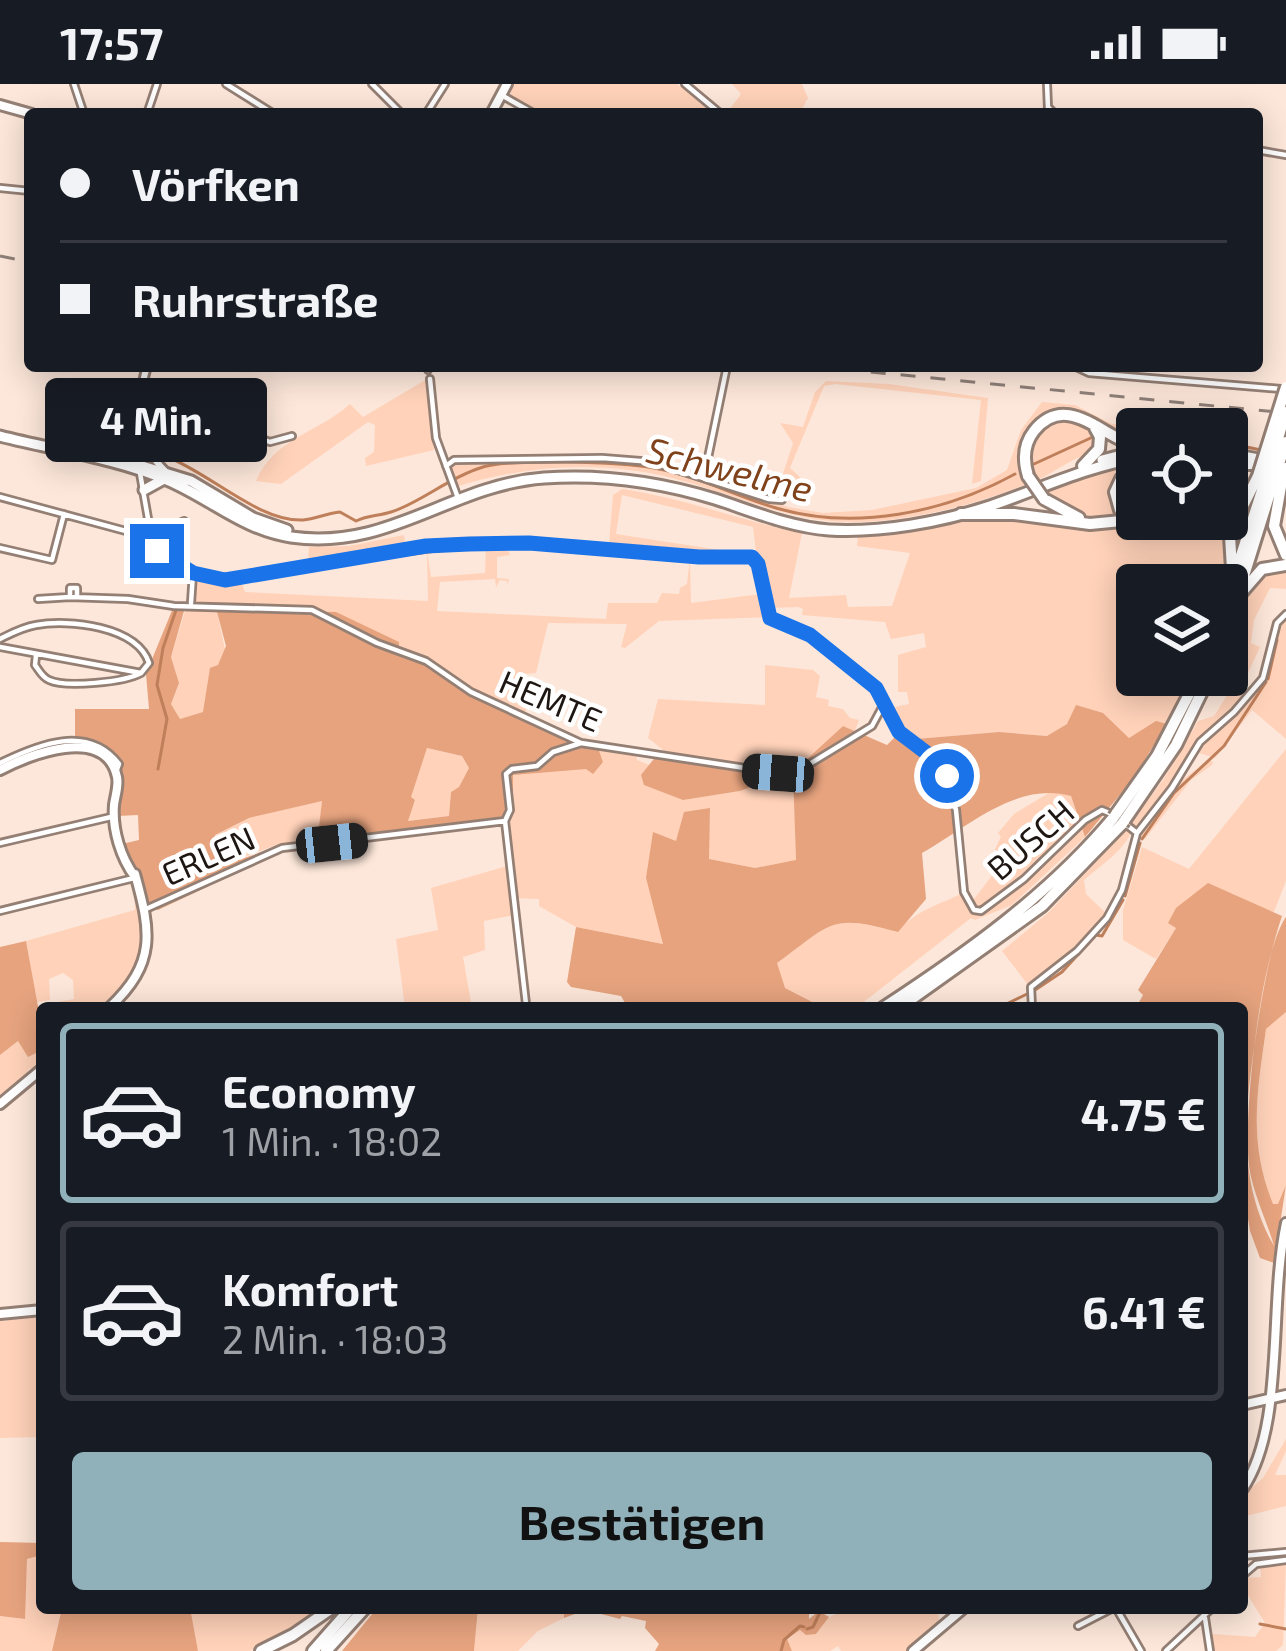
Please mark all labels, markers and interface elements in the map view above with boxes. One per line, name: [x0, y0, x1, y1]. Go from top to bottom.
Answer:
text: 17:57: [60, 15, 163, 69]
text: Vörfken: [132, 156, 300, 210]
text: Ruhrstraße: [132, 272, 378, 326]
callout: 4 Min.: [46, 377, 268, 461]
text: 4 Min.: [100, 396, 212, 443]
map controls: [1116, 408, 1248, 696]
button: locate: [1116, 408, 1248, 540]
water label: Schwelme: [643, 427, 817, 509]
route end: [130, 524, 184, 578]
button: layers: [1116, 564, 1248, 696]
street label: HEMTE: [494, 661, 608, 739]
route start: [920, 749, 974, 803]
car: [741, 753, 815, 793]
street label: BUSCH: [978, 791, 1082, 887]
street label: ERLEN: [155, 817, 261, 893]
car: [294, 821, 370, 865]
icon: car: [78, 1059, 186, 1167]
text: Economy: [222, 1063, 416, 1117]
text: 4.75 €: [1081, 1086, 1206, 1140]
text: 1 Min. · 18:02: [222, 1117, 442, 1164]
icon: car: [78, 1257, 186, 1365]
text: Komfort: [222, 1261, 398, 1315]
text: 6.41 €: [1082, 1284, 1206, 1338]
text: 2 Min. · 18:03: [222, 1315, 448, 1362]
button: Bestätigen: [72, 1452, 1212, 1590]

